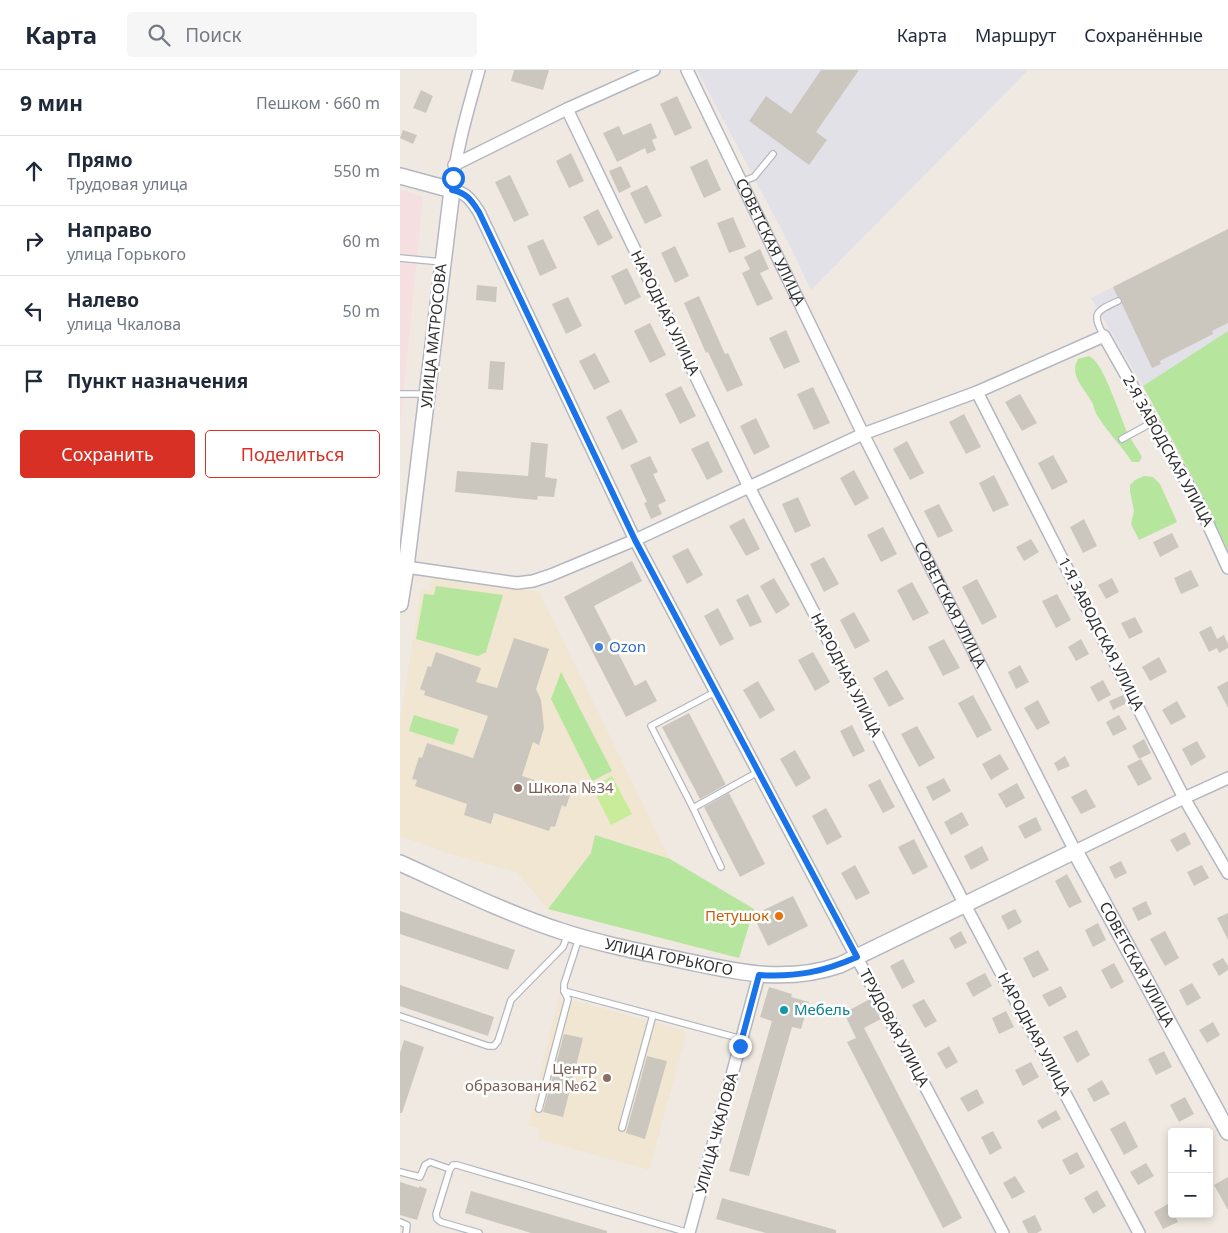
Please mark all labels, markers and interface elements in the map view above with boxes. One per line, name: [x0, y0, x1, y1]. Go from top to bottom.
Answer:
search box: [127, 12, 477, 57]
text: Карта: [25, 18, 97, 51]
icon: search: [145, 21, 173, 49]
text: Поиск: [185, 22, 242, 48]
text: Карта: [897, 23, 947, 47]
text: Маршрут: [975, 23, 1056, 47]
text: Сохранённые: [1084, 23, 1203, 47]
text: 9 мин: [20, 89, 83, 117]
text: Пешком · 660 m: [256, 92, 380, 114]
text: Прямо: [67, 147, 133, 173]
icon: ahead: [20, 157, 48, 185]
text: 550 m: [333, 160, 380, 182]
route start: [442, 167, 465, 190]
text: Трудовая улица: [67, 173, 188, 195]
street label: СОВЕТСКАЯ УЛИЦА: [732, 174, 811, 309]
text: Направо: [67, 217, 152, 243]
icon: right: [20, 227, 48, 255]
text: 60 m: [343, 230, 380, 252]
text: улица Горького: [67, 243, 186, 265]
street label: НАРОДНАЯ УЛИЦА: [627, 247, 705, 379]
street label: УЛИЦА МАТРОСОВА: [415, 262, 451, 409]
text: Налево: [67, 287, 139, 313]
icon: left: [20, 297, 48, 325]
text: 50 m: [343, 300, 380, 322]
text: улица Чкалова: [67, 313, 181, 335]
icon: arrive: [20, 367, 48, 395]
text: Пункт назначения: [67, 368, 248, 394]
street label: 2-Я ЗАВОДСКАЯ УЛИЦА: [1119, 372, 1219, 530]
button: Сохранить: [20, 430, 195, 478]
button: Поделиться: [205, 430, 380, 478]
street label: СОВЕТСКАЯ УЛИЦА: [910, 538, 991, 671]
street label: 1-Я ЗАВОДСКАЯ УЛИЦА: [1055, 554, 1149, 714]
street label: НАРОДНАЯ УЛИЦА: [807, 609, 887, 740]
place label: Ozon: [609, 636, 646, 656]
marker: Ozon: [593, 641, 605, 653]
place label: Школа №34: [528, 777, 614, 797]
marker: Школа №34: [512, 782, 524, 794]
street label: СОВЕТСКАЯ УЛИЦА: [1095, 898, 1180, 1030]
place label: Петушок: [705, 905, 769, 925]
marker: Петушок: [773, 910, 785, 922]
street label: УЛИЦА ГОРЬКОГО: [603, 933, 735, 979]
street label: ТРУДОВАЯ УЛИЦА: [855, 965, 935, 1090]
street label: НАРОДНАЯ УЛИЦА: [994, 969, 1076, 1099]
place label: Мебель: [794, 999, 850, 1019]
marker: Мебель: [778, 1004, 790, 1016]
route end: [729, 1035, 752, 1058]
place label: Центр образования №62: [465, 1058, 597, 1095]
street label: УЛИЦА ЧКАЛОВА: [690, 1070, 742, 1195]
marker: Центр образования №62: [601, 1072, 613, 1084]
map controls: [1168, 1128, 1213, 1218]
button: +: [1168, 1128, 1213, 1173]
button: −: [1168, 1173, 1213, 1218]

